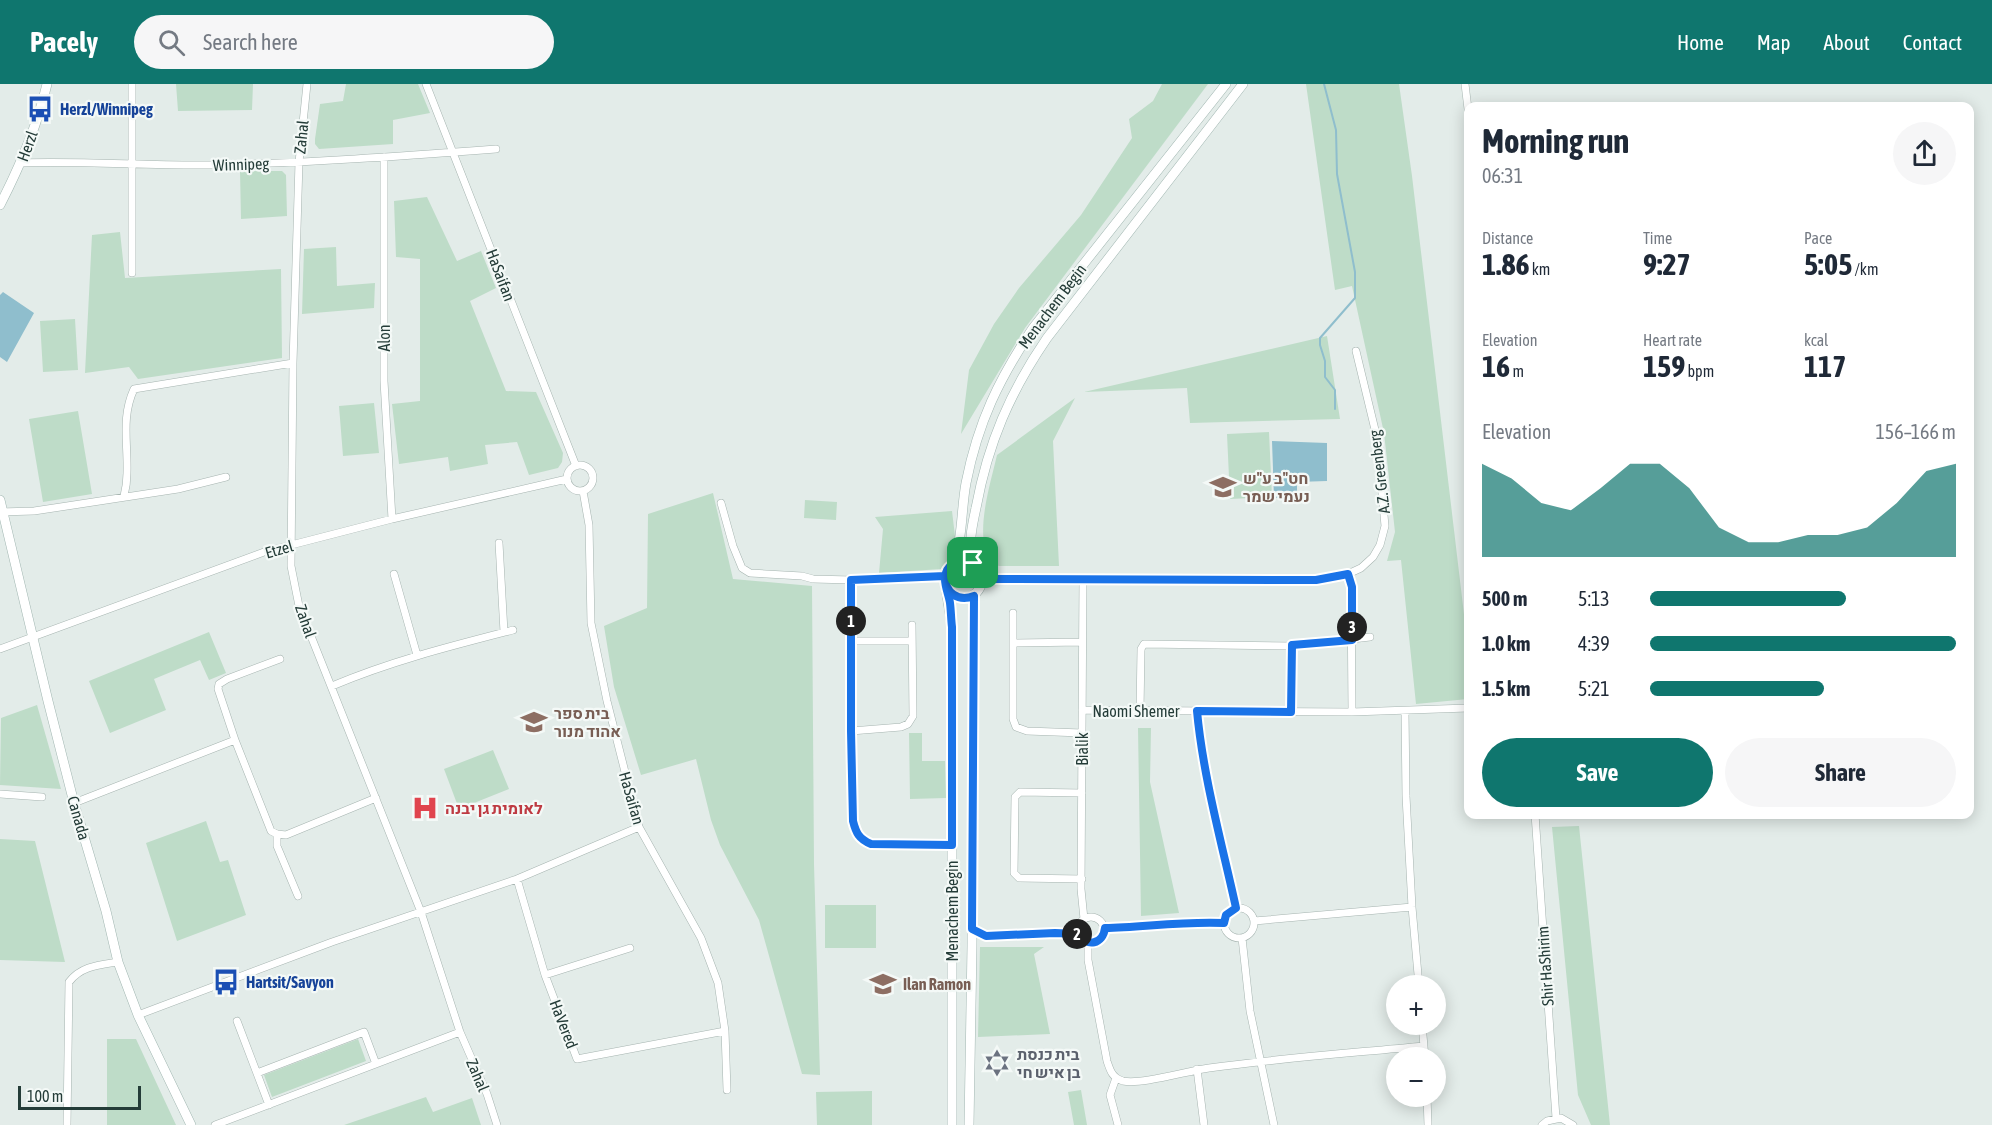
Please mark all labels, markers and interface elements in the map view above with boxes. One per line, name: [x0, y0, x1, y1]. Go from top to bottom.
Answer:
search box: [134, 15, 554, 69]
text: Pacely: [30, 26, 98, 58]
icon: search: [155, 26, 188, 59]
text: Search here: [203, 29, 298, 55]
text: Home: [1677, 30, 1724, 54]
text: Map: [1757, 30, 1791, 54]
text: About: [1824, 30, 1870, 54]
text: Contact: [1903, 30, 1962, 54]
bus stop icon: Herzl/Winnipeg: [25, 94, 55, 124]
place label: Herzl/Winnipeg: [60, 100, 153, 118]
street label: Zahal: [290, 118, 312, 155]
text: Morning run: [1482, 122, 1629, 160]
button: share: [1893, 122, 1956, 185]
street label: Herzl: [13, 128, 41, 164]
street label: Winnipeg: [213, 154, 270, 175]
text: 06:31: [1482, 164, 1523, 187]
text: Distance: [1482, 229, 1533, 247]
text: Time: [1643, 229, 1672, 247]
text: Pace: [1804, 229, 1832, 247]
street label: HaSaifan: [483, 246, 519, 304]
text: 1.86: [1482, 247, 1530, 281]
text: 9:27: [1643, 247, 1691, 281]
text: 5:05: [1804, 247, 1852, 281]
street label: Menachem Begin: [1014, 260, 1090, 352]
text: km: [1530, 260, 1550, 278]
text: /km: [1852, 260, 1878, 278]
street label: Alon: [375, 324, 393, 352]
text: Elevation: [1482, 331, 1537, 349]
text: Heart rate: [1643, 331, 1702, 349]
text: kcal: [1804, 331, 1828, 349]
text: 16: [1482, 349, 1510, 383]
text: 159: [1643, 349, 1685, 383]
text: 117: [1804, 349, 1846, 383]
text: m: [1510, 362, 1524, 380]
text: bpm: [1685, 362, 1714, 380]
text: Elevation: [1482, 420, 1551, 443]
text: 156–166 m: [1875, 420, 1956, 443]
street label: A.Z. Greenberg: [1365, 429, 1394, 515]
place label: חט"ב ע"ש נעמי שמר: [1243, 469, 1310, 505]
school or university icon: חט"ב ע"ש נעמי שמר: [1208, 472, 1238, 502]
street label: Etzel: [263, 536, 296, 562]
pin: [947, 537, 998, 588]
icon: arrive: [956, 546, 989, 579]
text: 500 m: [1482, 587, 1527, 610]
text: 5:13: [1578, 587, 1610, 610]
street label: Zahal: [292, 602, 320, 641]
pin: 1: [836, 606, 866, 636]
text: 1: [847, 612, 855, 630]
pin: 3: [1337, 612, 1367, 642]
text: 3: [1348, 618, 1356, 636]
text: 1.0 km: [1482, 632, 1530, 655]
text: 4:39: [1578, 632, 1610, 655]
text: 1.5 km: [1482, 677, 1530, 700]
text: 5:21: [1578, 677, 1610, 700]
street label: Naomi Shemer: [1092, 702, 1180, 720]
place label: בית ספר אהוד מנור: [554, 704, 621, 740]
school or university icon: בית ספר אהוד מנור: [519, 707, 549, 737]
street label: Bialik: [1073, 732, 1091, 766]
button: Save: [1482, 738, 1713, 807]
button: Share: [1725, 738, 1956, 807]
street label: HaSaifan: [616, 769, 648, 827]
hospital icon: לאומית גן יבנה: [410, 793, 440, 823]
street label: Canada: [64, 794, 94, 842]
place label: לאומית גן יבנה: [445, 799, 543, 817]
street label: Menachem Begin: [943, 860, 962, 962]
pin: 2: [1062, 919, 1092, 949]
text: 2: [1073, 925, 1081, 943]
street label: Shir HaShirim: [1533, 926, 1557, 1006]
bus stop icon: Hartsit/Savyon: [211, 967, 241, 997]
school or university icon: Ilan Ramon: [868, 969, 898, 999]
place label: Hartsit/Savyon: [246, 973, 334, 991]
place label: Ilan Ramon: [903, 975, 971, 993]
map controls: [1386, 975, 1446, 1107]
button: +: [1386, 975, 1446, 1035]
street label: HaVered: [546, 997, 582, 1051]
place label: בית כנסת בן איש חי: [1017, 1045, 1081, 1081]
button: −: [1386, 1047, 1446, 1107]
synagogue icon: בית כנסת בן איש חי: [982, 1048, 1012, 1078]
street label: Zahal: [463, 1056, 493, 1095]
scale bar: [18, 1083, 141, 1110]
text: 100 m: [27, 1087, 63, 1105]

